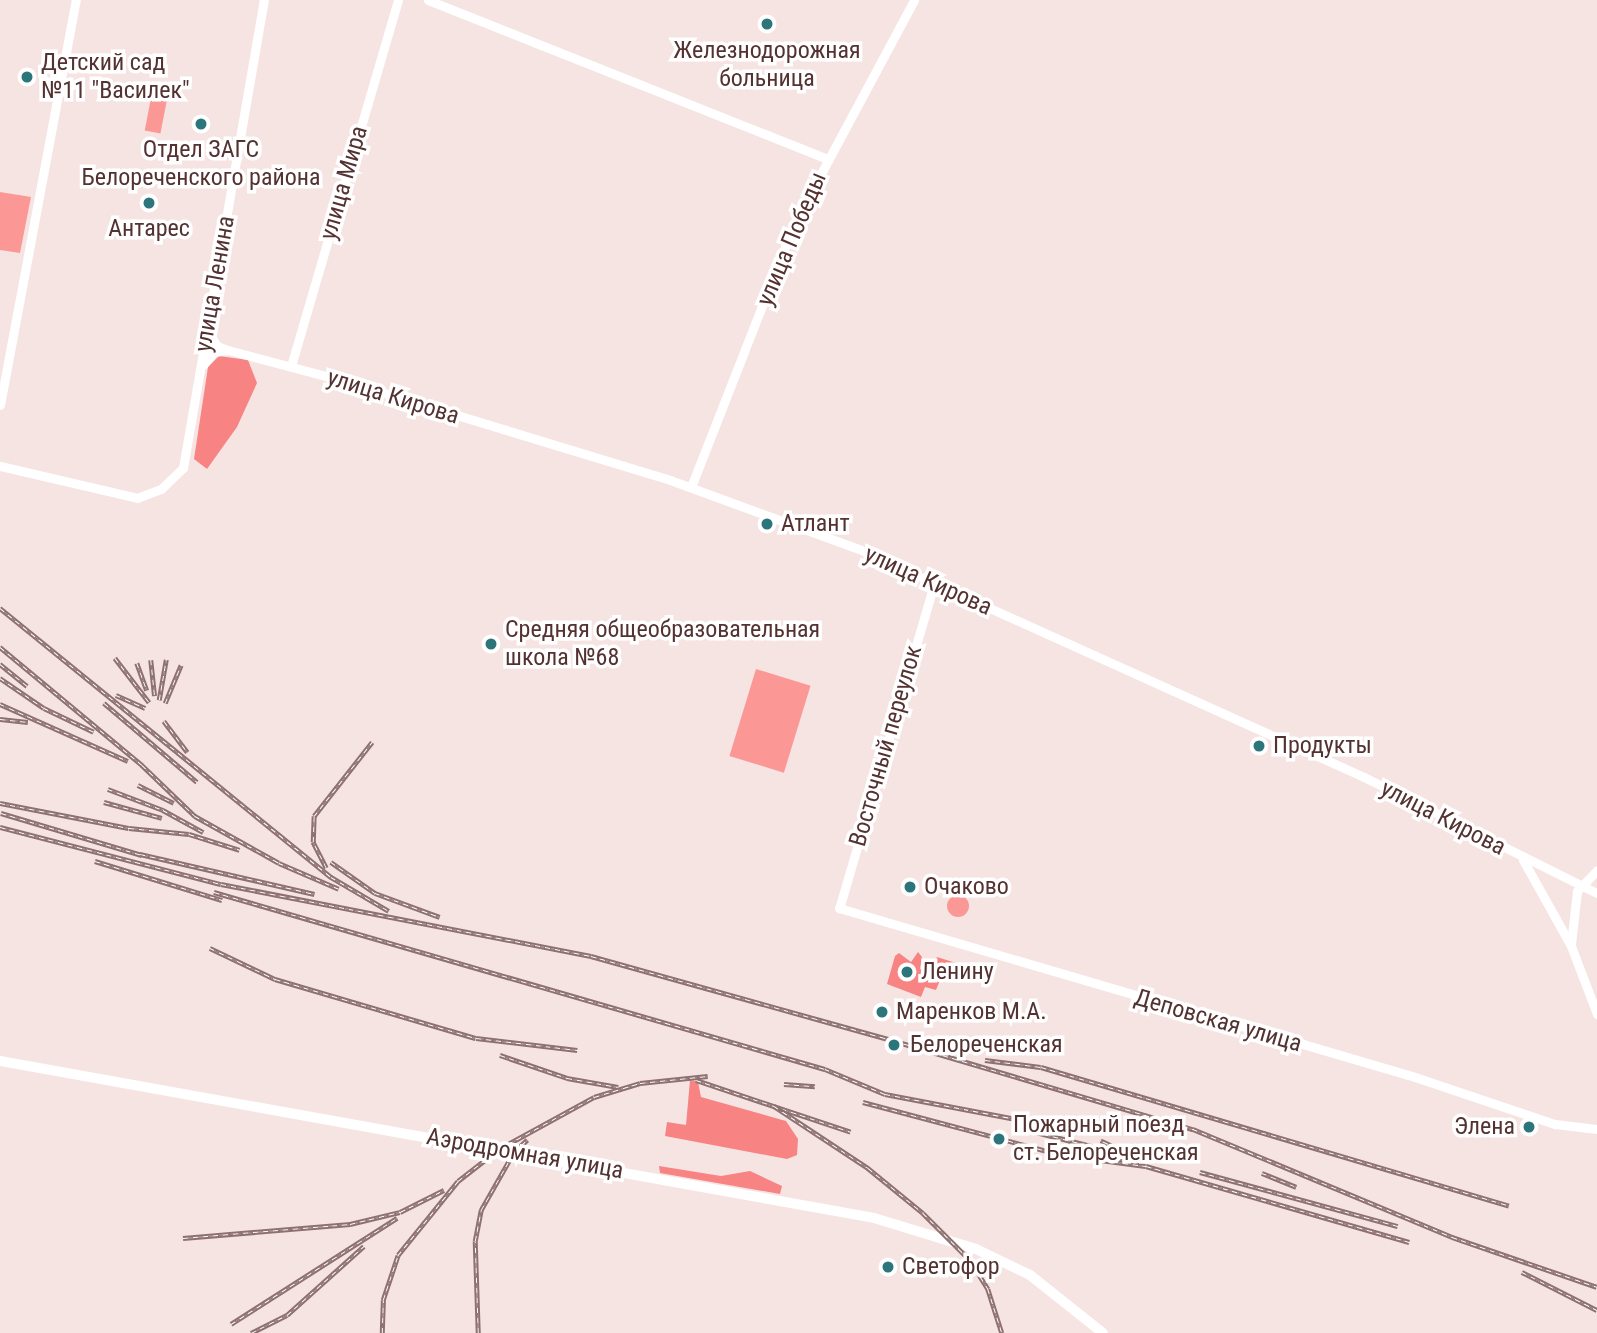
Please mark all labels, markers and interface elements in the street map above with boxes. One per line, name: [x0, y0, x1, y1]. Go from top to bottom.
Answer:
marker: Железнодорожная больница: [757, 14, 777, 34]
place label: Железнодорожная больница: [673, 37, 861, 93]
place label: Детский сад №11 "Василек": [41, 49, 190, 105]
marker: Детский сад №11 "Василек": [19, 69, 35, 85]
marker: Отдел ЗАГС Белореченского района: [193, 116, 209, 132]
street label: улица Мира: [314, 123, 374, 243]
place label: Отдел ЗАГС Белореченского района: [82, 136, 320, 192]
street label: улица Победы: [751, 168, 833, 310]
marker: Антарес: [141, 195, 157, 211]
street label: улица Ленина: [189, 214, 241, 354]
place label: Антарес: [108, 215, 190, 243]
street label: улица Кирова: [324, 363, 462, 431]
place label: Атлант: [781, 510, 850, 538]
marker: Атлант: [759, 516, 775, 532]
street label: улица Кирова: [860, 540, 996, 622]
place label: Средняя общеобразовательная школа №68: [505, 616, 820, 672]
marker: Средняя общеобразовательная школа №68: [483, 636, 499, 652]
street label: Восточный переулок: [844, 642, 928, 850]
place label: Продукты: [1273, 732, 1372, 760]
marker: Продукты: [1251, 738, 1267, 754]
street label: улица Кирова: [1376, 774, 1510, 862]
place label: Очаково: [924, 873, 1009, 901]
marker: Очаково: [902, 879, 918, 895]
place label: Ленину: [921, 958, 994, 986]
marker: Ленину: [899, 964, 915, 980]
street label: Деповская улица: [1131, 983, 1305, 1059]
place label: Маренков М.А.: [896, 998, 1046, 1026]
marker: Маренков М.А.: [874, 1004, 890, 1020]
place label: Белореченская: [910, 1031, 1062, 1059]
marker: Белореченская: [884, 1035, 904, 1055]
place label: Пожарный поезд ст. Белореченская: [1013, 1111, 1199, 1167]
place label: Элена: [1454, 1113, 1515, 1141]
marker: Элена: [1521, 1119, 1537, 1135]
street label: Аэродромная улица: [424, 1123, 626, 1185]
marker: Пожарный поезд ст. Белореченская: [991, 1131, 1007, 1147]
place label: Светофор: [902, 1253, 1000, 1281]
marker: Светофор: [880, 1259, 896, 1275]

